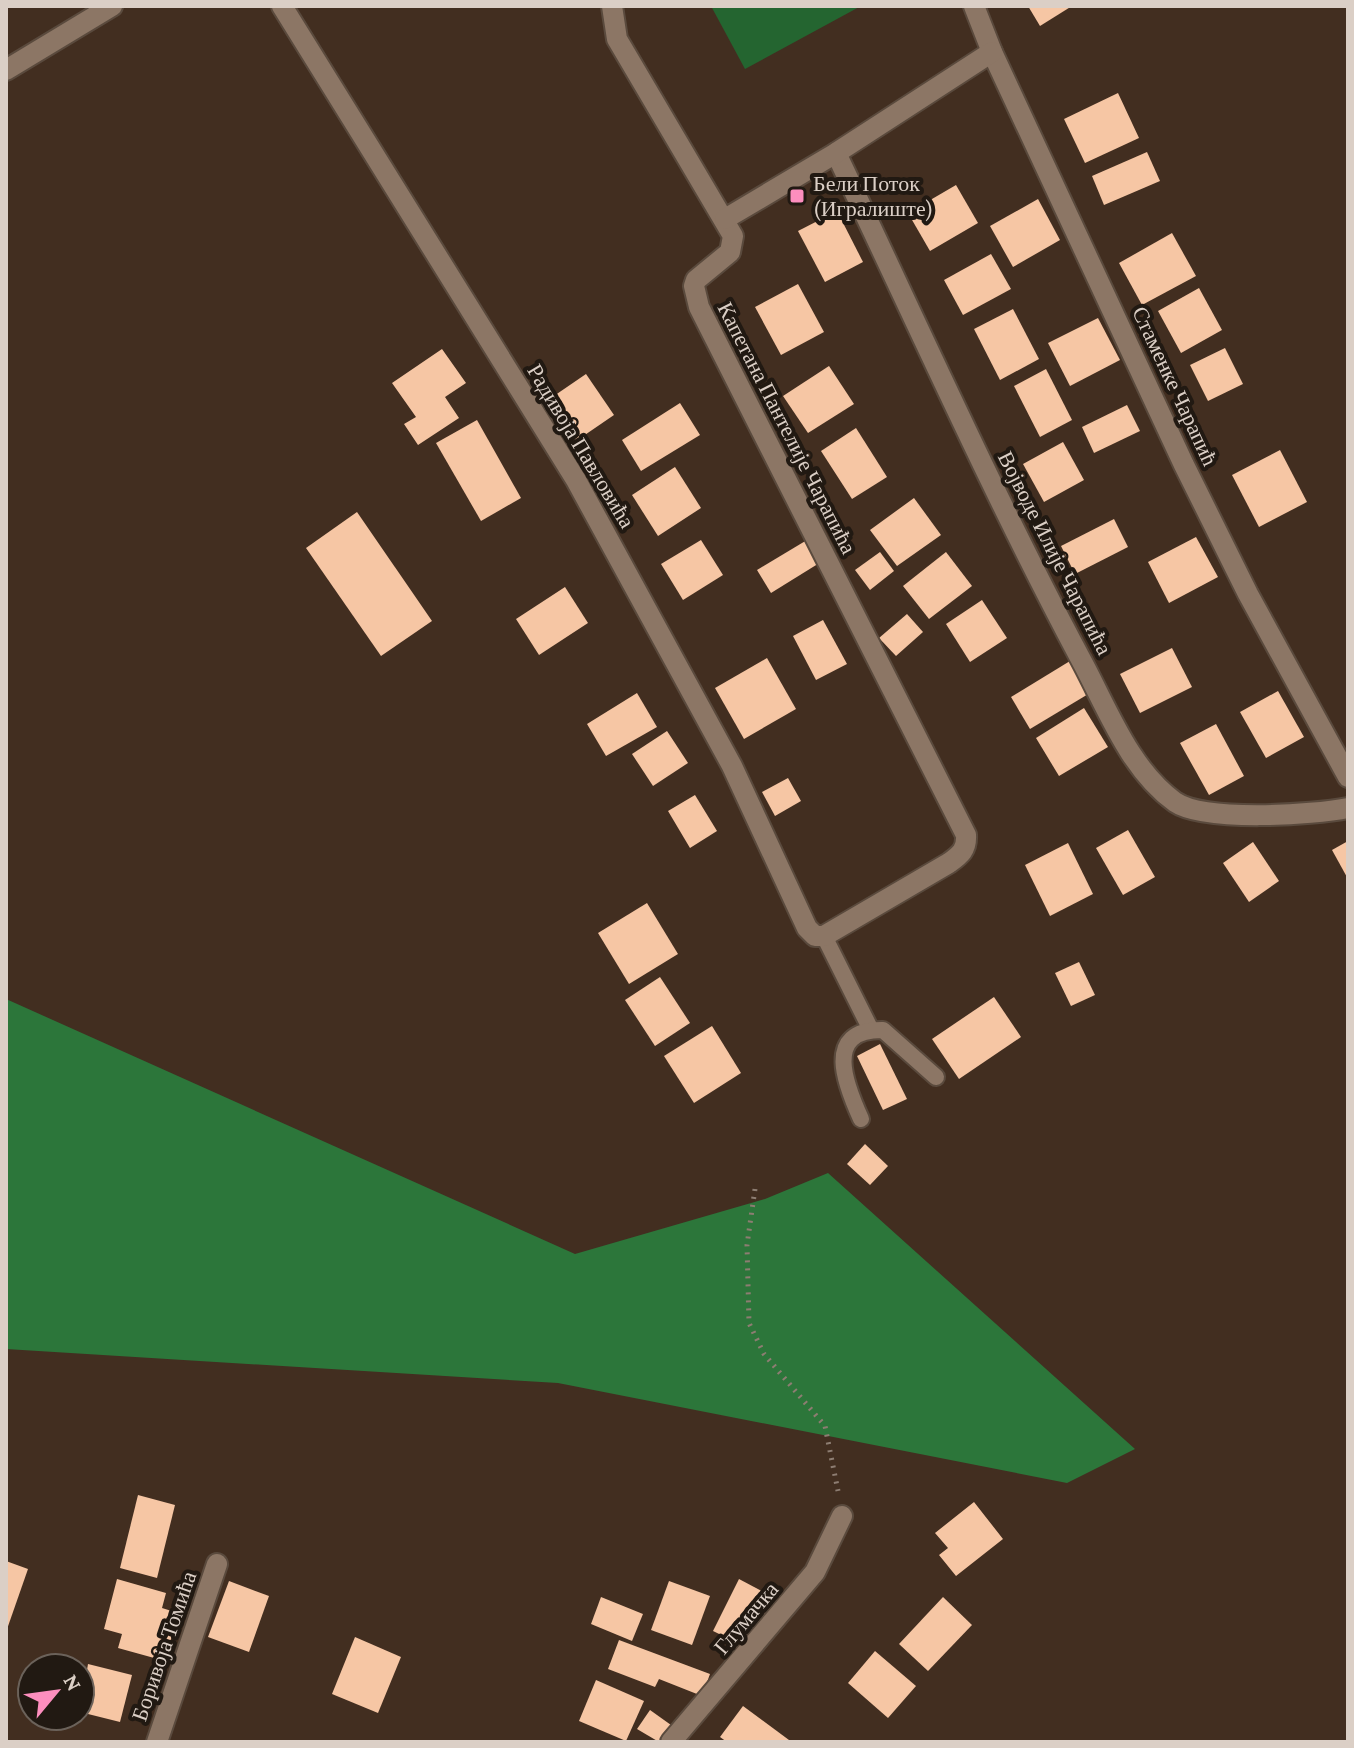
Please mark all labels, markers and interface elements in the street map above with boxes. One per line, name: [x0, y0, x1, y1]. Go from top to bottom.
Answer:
place label: Бели Поток (Игралиште): [813, 171, 933, 222]
marker: Бели Поток (Игралиште): [788, 187, 806, 205]
street label: Капетана Пантелије Чарапића: [713, 298, 862, 558]
street label: Стаменке Чарапић: [1127, 302, 1223, 470]
street label: Радивоја Павловића: [522, 359, 640, 533]
street label: Војводе Илије Чарапића: [993, 447, 1117, 659]
street label: Боривоја Томића: [127, 1568, 201, 1724]
street label: Глумачка: [709, 1577, 784, 1659]
north arrow: [16, 1652, 96, 1732]
text: N: [58, 1670, 88, 1695]

